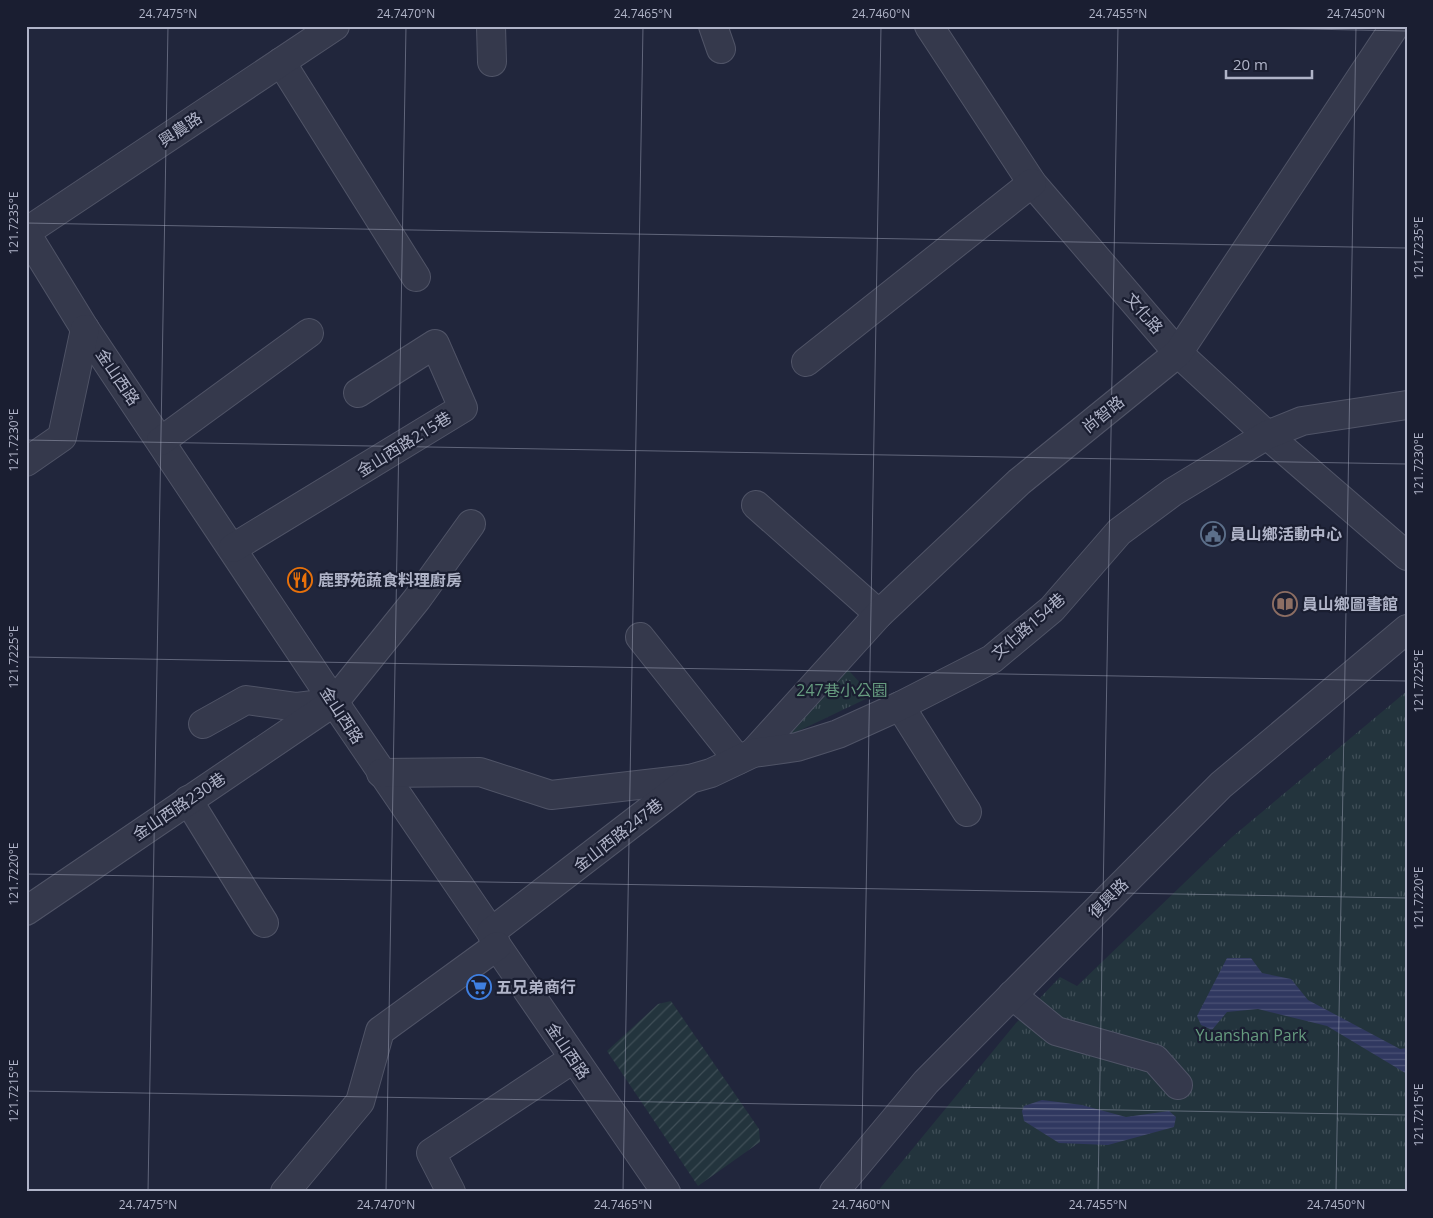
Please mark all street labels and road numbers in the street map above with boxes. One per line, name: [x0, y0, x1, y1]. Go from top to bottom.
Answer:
street label: 興農路: [154, 106, 206, 152]
street label: 文化路: [1120, 288, 1168, 338]
street label: 金山西路: [91, 344, 145, 410]
street label: 尚智路: [1077, 390, 1129, 438]
street label: 金山西路215巷: [353, 406, 455, 482]
street label: 文化路154巷: [986, 588, 1070, 664]
street label: 金山西路: [315, 682, 369, 748]
street label: 金山西路230巷: [128, 767, 230, 845]
street label: 金山西路247巷: [569, 793, 667, 877]
street label: 復興路: [1083, 873, 1133, 923]
street label: 金山西路: [541, 1018, 595, 1084]

